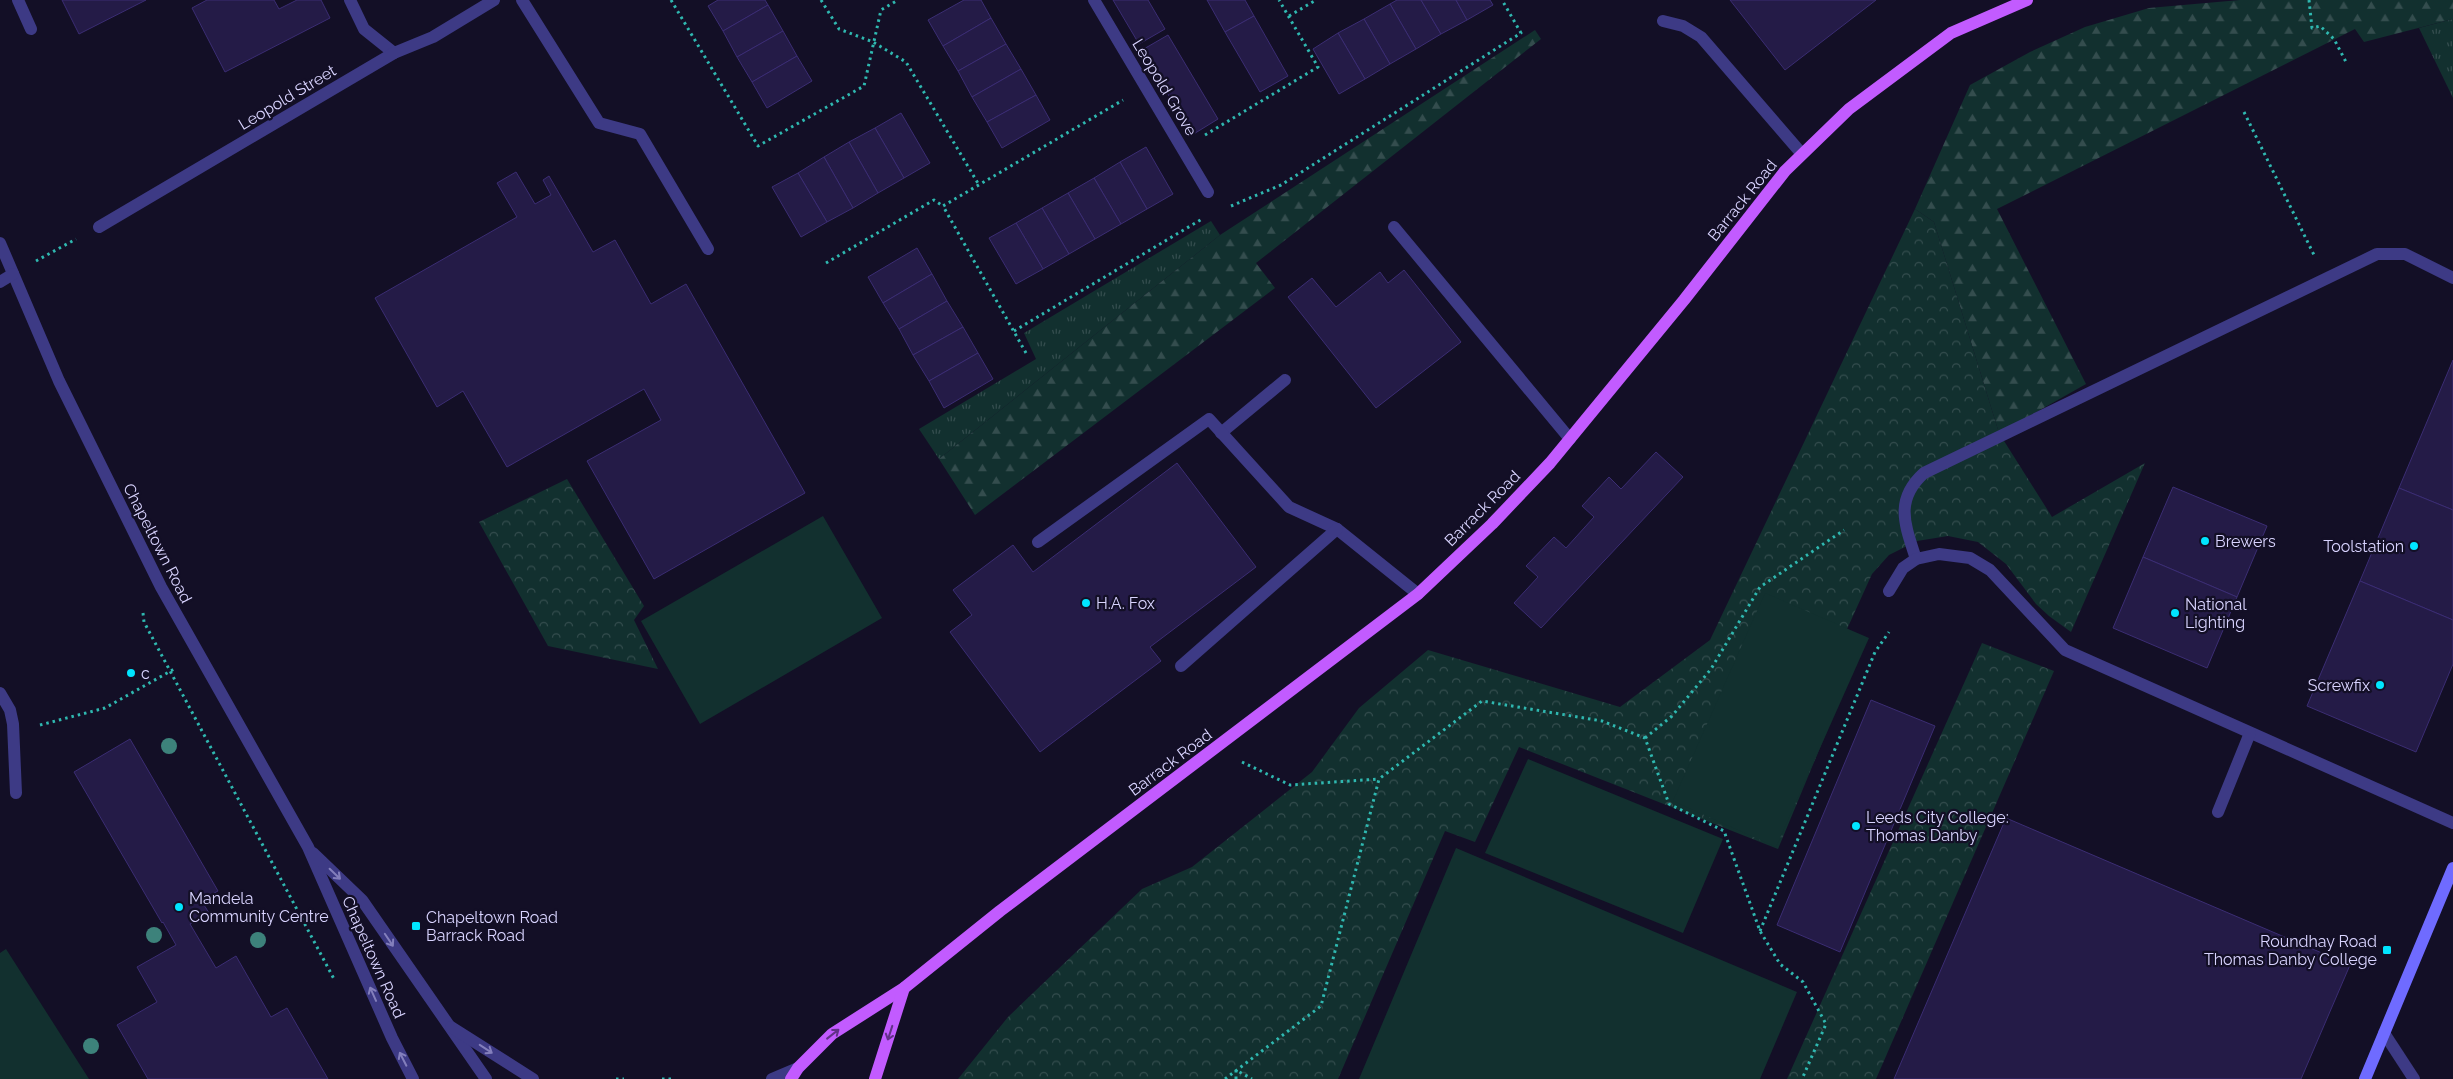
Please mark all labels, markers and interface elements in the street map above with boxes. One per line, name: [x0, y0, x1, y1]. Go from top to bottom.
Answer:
street label: Leopold Grove: [1128, 35, 1201, 139]
street label: Leopold Street: [235, 61, 340, 134]
street label: Barrack Road: [1704, 156, 1781, 245]
street label: Barrack Road: [1441, 467, 1524, 550]
street label: Chapeltown Road: [119, 480, 196, 606]
place label: Brewers: [2215, 532, 2276, 551]
marker: Brewers: [2199, 535, 2211, 547]
place label: Toolstation: [2323, 537, 2404, 556]
marker: Toolstation: [2408, 540, 2420, 552]
place label: H.A. Fox: [1096, 594, 1155, 613]
place label: National Lighting: [2185, 595, 2247, 632]
marker: H.A. Fox: [1080, 597, 1092, 609]
marker: National Lighting: [2169, 607, 2181, 619]
place label: c: [141, 664, 150, 683]
marker: c: [125, 667, 137, 679]
place label: Screwfix: [2308, 676, 2370, 695]
marker: Screwfix: [2374, 679, 2386, 691]
street label: Barrack Road: [1125, 725, 1216, 800]
place label: Leeds City College: Thomas Danby: [1866, 808, 2009, 845]
marker: Leeds City College: Thomas Danby: [1850, 820, 1862, 832]
one-way arrow: [328, 867, 340, 879]
place label: Mandela Community Centre: [189, 889, 329, 926]
street label: Chapeltown Road: [338, 893, 409, 1021]
marker: Mandela Community Centre: [173, 901, 185, 913]
place label: Chapeltown Road Barrack Road: [426, 908, 558, 945]
marker: Chapeltown Road Barrack Road: [410, 920, 422, 932]
place label: Roundhay Road Thomas Danby College: [2204, 932, 2377, 969]
one-way arrow: [384, 933, 394, 947]
marker: Roundhay Road Thomas Danby College: [2381, 944, 2393, 956]
one-way arrow: [367, 987, 377, 1002]
one-way arrow: [884, 1025, 894, 1041]
one-way arrow: [827, 1029, 840, 1040]
one-way arrow: [479, 1044, 493, 1054]
one-way arrow: [397, 1051, 407, 1066]

